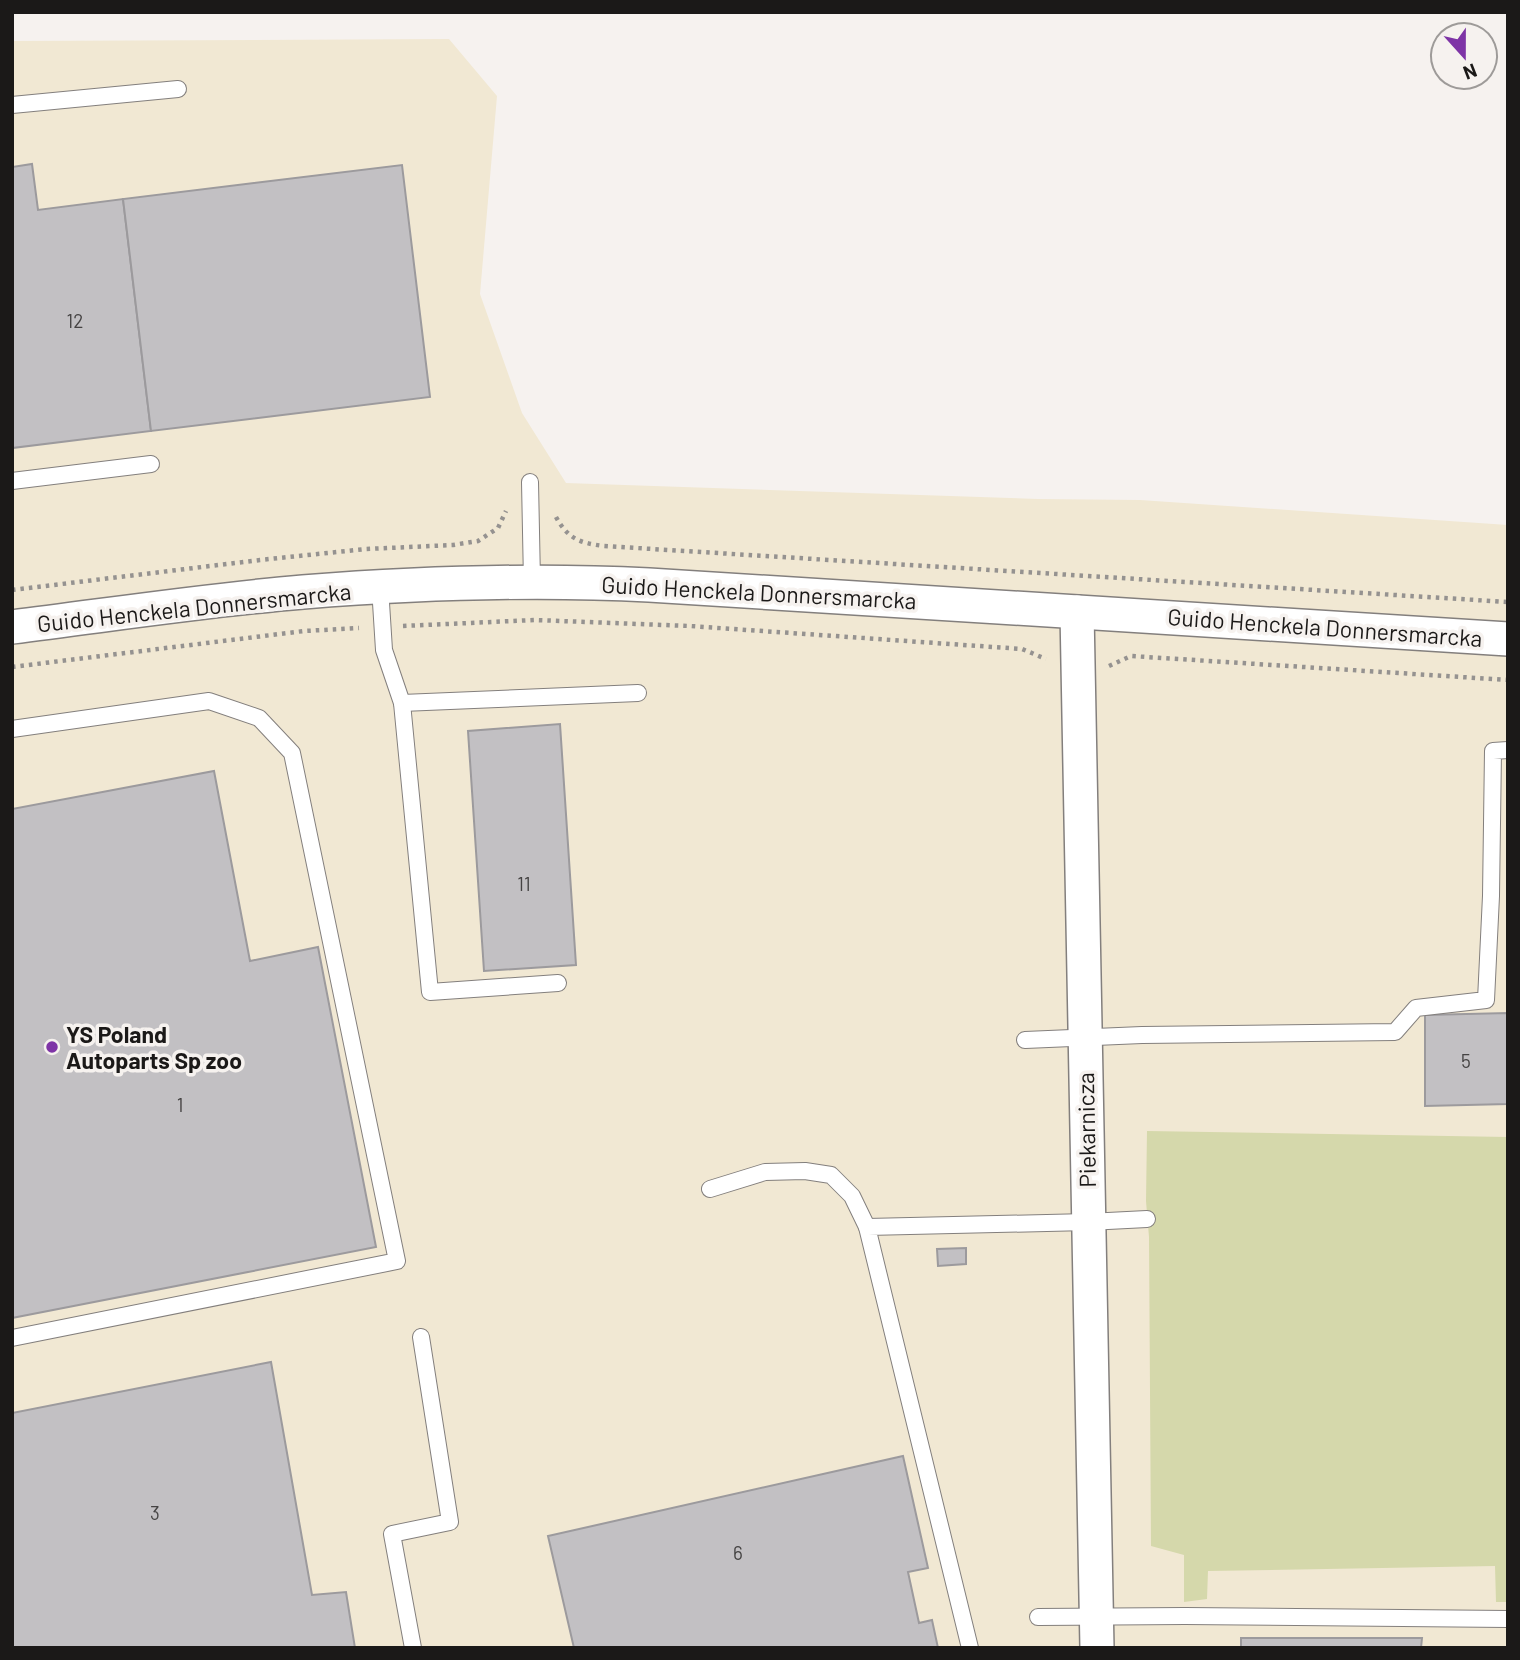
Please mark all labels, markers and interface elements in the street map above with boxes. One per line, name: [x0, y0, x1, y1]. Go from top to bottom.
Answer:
north arrow: [1429, 21, 1499, 91]
text: N: [1460, 59, 1480, 85]
house number: 12: [67, 309, 83, 332]
street label: Guido Henckela Donnersmarcka: [601, 570, 917, 614]
street label: Guido Henckela Donnersmarcka: [36, 577, 352, 637]
street label: Guido Henckela Donnersmarcka: [1167, 602, 1483, 652]
house number: 11: [517, 872, 531, 895]
place label: YS Poland Autoparts Sp zoo: [66, 1020, 242, 1074]
marker: YS Poland Autoparts Sp zoo: [44, 1039, 60, 1055]
house number: 5: [1461, 1049, 1471, 1072]
street label: Piekarnicza: [1071, 1072, 1101, 1188]
house number: 1: [177, 1093, 183, 1116]
house number: 3: [150, 1501, 160, 1524]
house number: 6: [733, 1541, 743, 1564]

